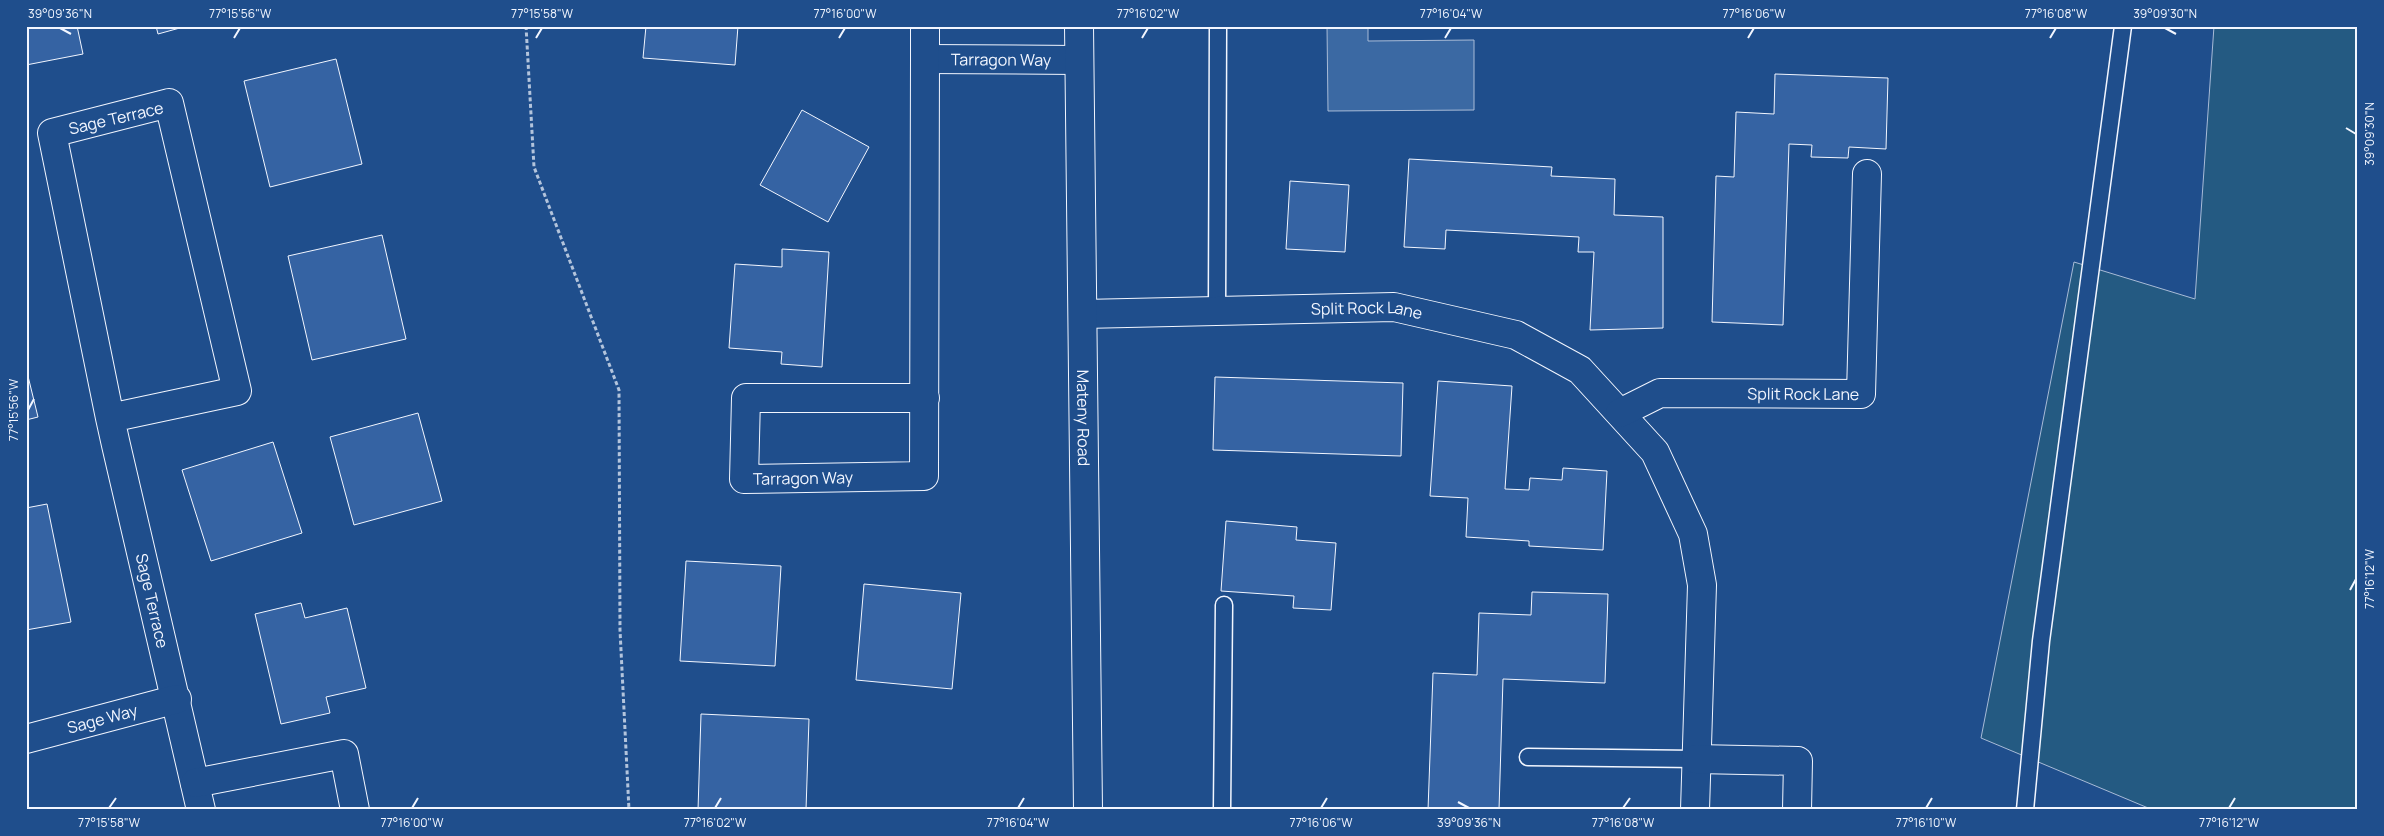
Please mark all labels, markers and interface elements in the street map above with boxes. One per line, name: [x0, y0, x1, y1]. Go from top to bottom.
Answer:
text: 39°09'36"N: [28, 5, 92, 22]
text: 77°15'56"W: [209, 5, 272, 22]
text: 77°15'58"W: [511, 5, 574, 22]
text: 77°16'00"W: [813, 5, 877, 22]
text: 77°16'02"W: [1117, 5, 1180, 22]
text: 77°16'04"W: [1420, 5, 1483, 22]
text: 77°16'06"W: [1722, 5, 1786, 22]
text: 77°16'08"W: [2025, 5, 2088, 22]
text: 39°09'30"N: [2133, 5, 2197, 22]
street label: Tarragon Way: [951, 48, 1052, 71]
street label: Sage Terrace: [67, 96, 165, 140]
text: 39°09'30"N: [2361, 102, 2378, 166]
street label: Split Rock Lane: [1311, 296, 1425, 324]
street label: Mateny Road: [1072, 370, 1095, 466]
text: 77°15'56"W: [5, 378, 22, 441]
street label: Split Rock Lane: [1747, 382, 1859, 405]
street label: Tarragon Way: [753, 466, 854, 490]
text: 77°16'12"W: [2361, 548, 2378, 609]
street label: Sage Terrace: [131, 551, 174, 650]
street label: Sage Way: [65, 699, 140, 739]
text: 77°15'58"W: [78, 814, 141, 831]
text: 77°16'00"W: [380, 814, 444, 831]
text: 77°16'02"W: [684, 814, 747, 831]
text: 77°16'04"W: [987, 814, 1050, 831]
text: 77°16'06"W: [1289, 814, 1353, 831]
text: 39°09'36"N: [1437, 814, 1501, 831]
text: 77°16'08"W: [1592, 814, 1655, 831]
text: 77°16'10"W: [1896, 814, 1957, 831]
text: 77°16'12"W: [2199, 814, 2260, 831]

